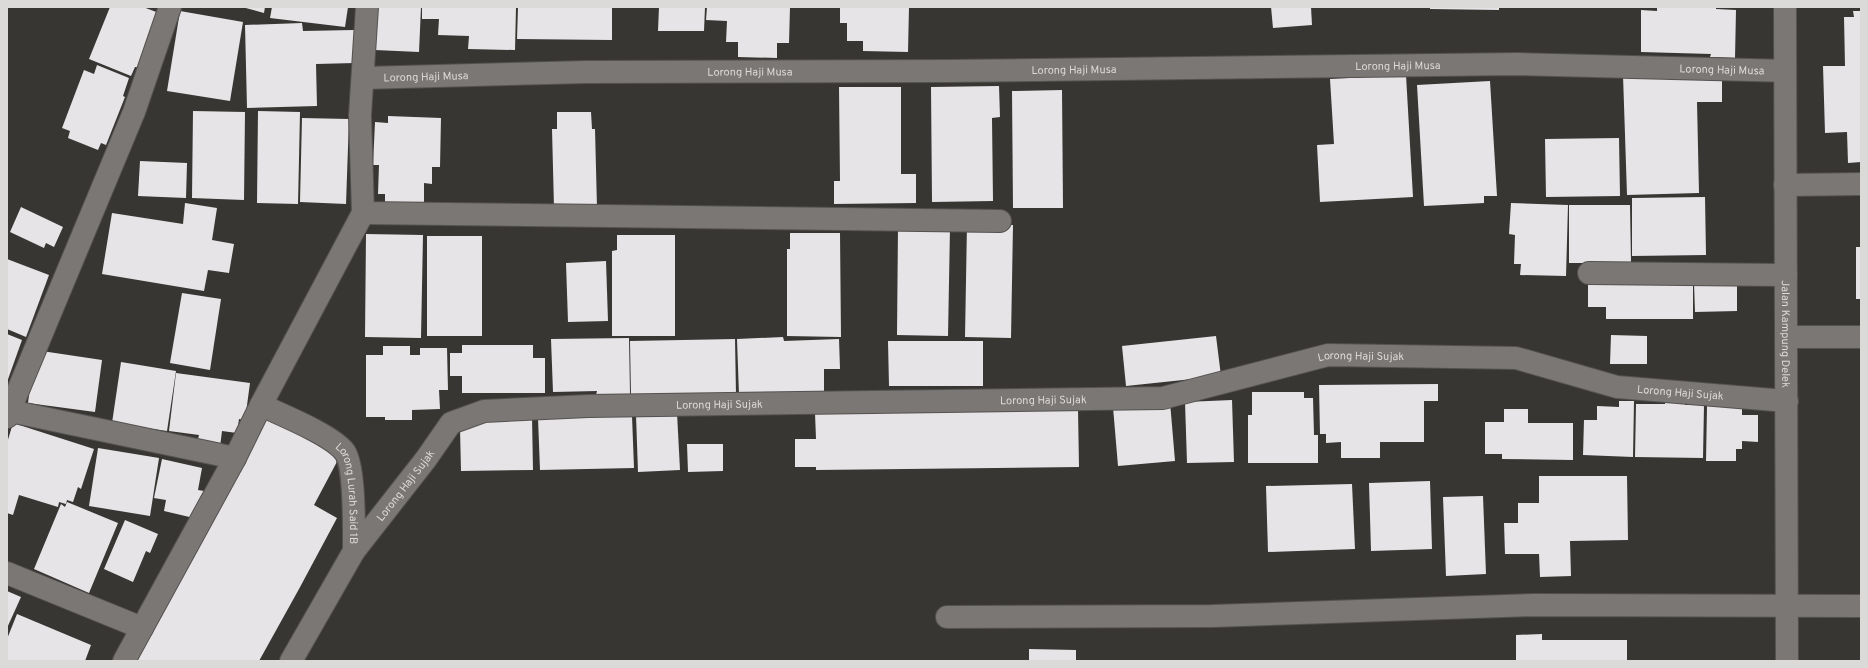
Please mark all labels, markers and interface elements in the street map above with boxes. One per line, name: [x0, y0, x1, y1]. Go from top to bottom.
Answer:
street label: Lorong Haji Musa: [1355, 59, 1441, 74]
street label: Lorong Haji Musa: [1679, 62, 1765, 78]
street label: Lorong Haji Musa: [1031, 63, 1117, 78]
street label: Lorong Haji Musa: [707, 65, 793, 80]
street label: Lorong Haji Musa: [383, 69, 469, 85]
street label: Jalan Kampung Delek: [1778, 280, 1792, 388]
street label: Lorong Haji Sujak: [1316, 349, 1404, 365]
street label: Lorong Haji Sujak: [1637, 383, 1724, 404]
street label: Lorong Haji Sujak: [1000, 393, 1087, 408]
street label: Lorong Haji Sujak: [676, 398, 763, 413]
street label: Lorong Lurah Said 1B: [332, 440, 360, 544]
street label: Lorong Haji Sujak: [374, 447, 438, 525]

